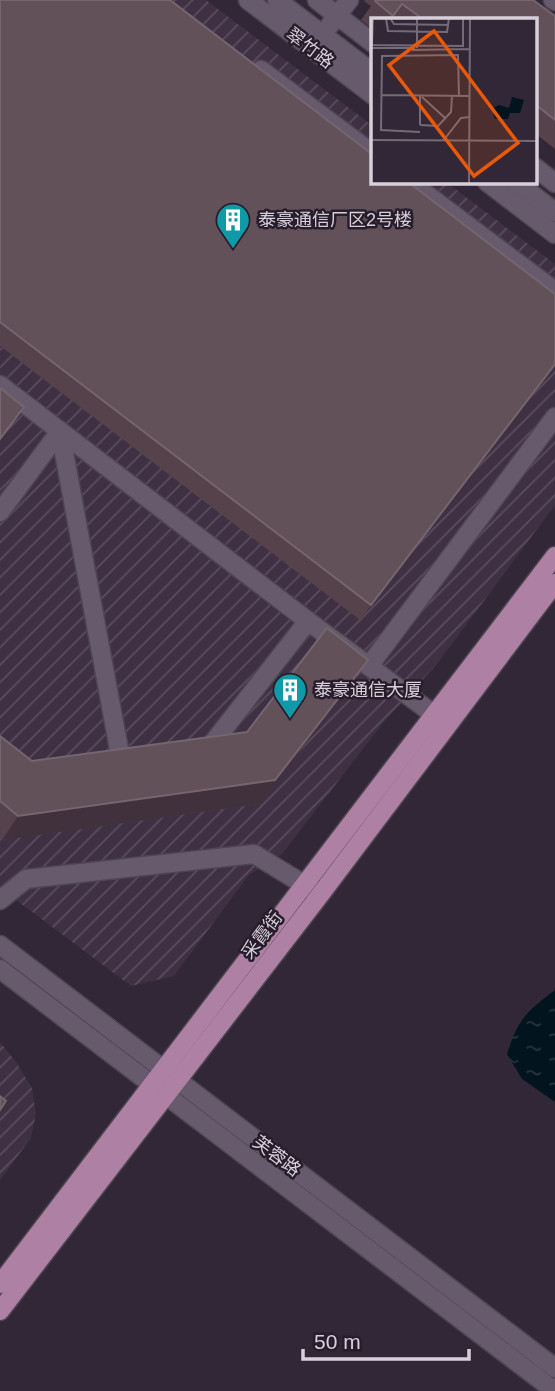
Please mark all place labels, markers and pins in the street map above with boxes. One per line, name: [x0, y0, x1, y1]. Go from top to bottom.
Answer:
building icon: 泰豪通信厂区2号楼: [214, 201, 252, 250]
place label: 泰豪通信厂区2号楼: [258, 210, 412, 230]
building icon: 泰豪通信大厦: [271, 671, 309, 720]
place label: 泰豪通信大厦: [314, 680, 422, 700]

